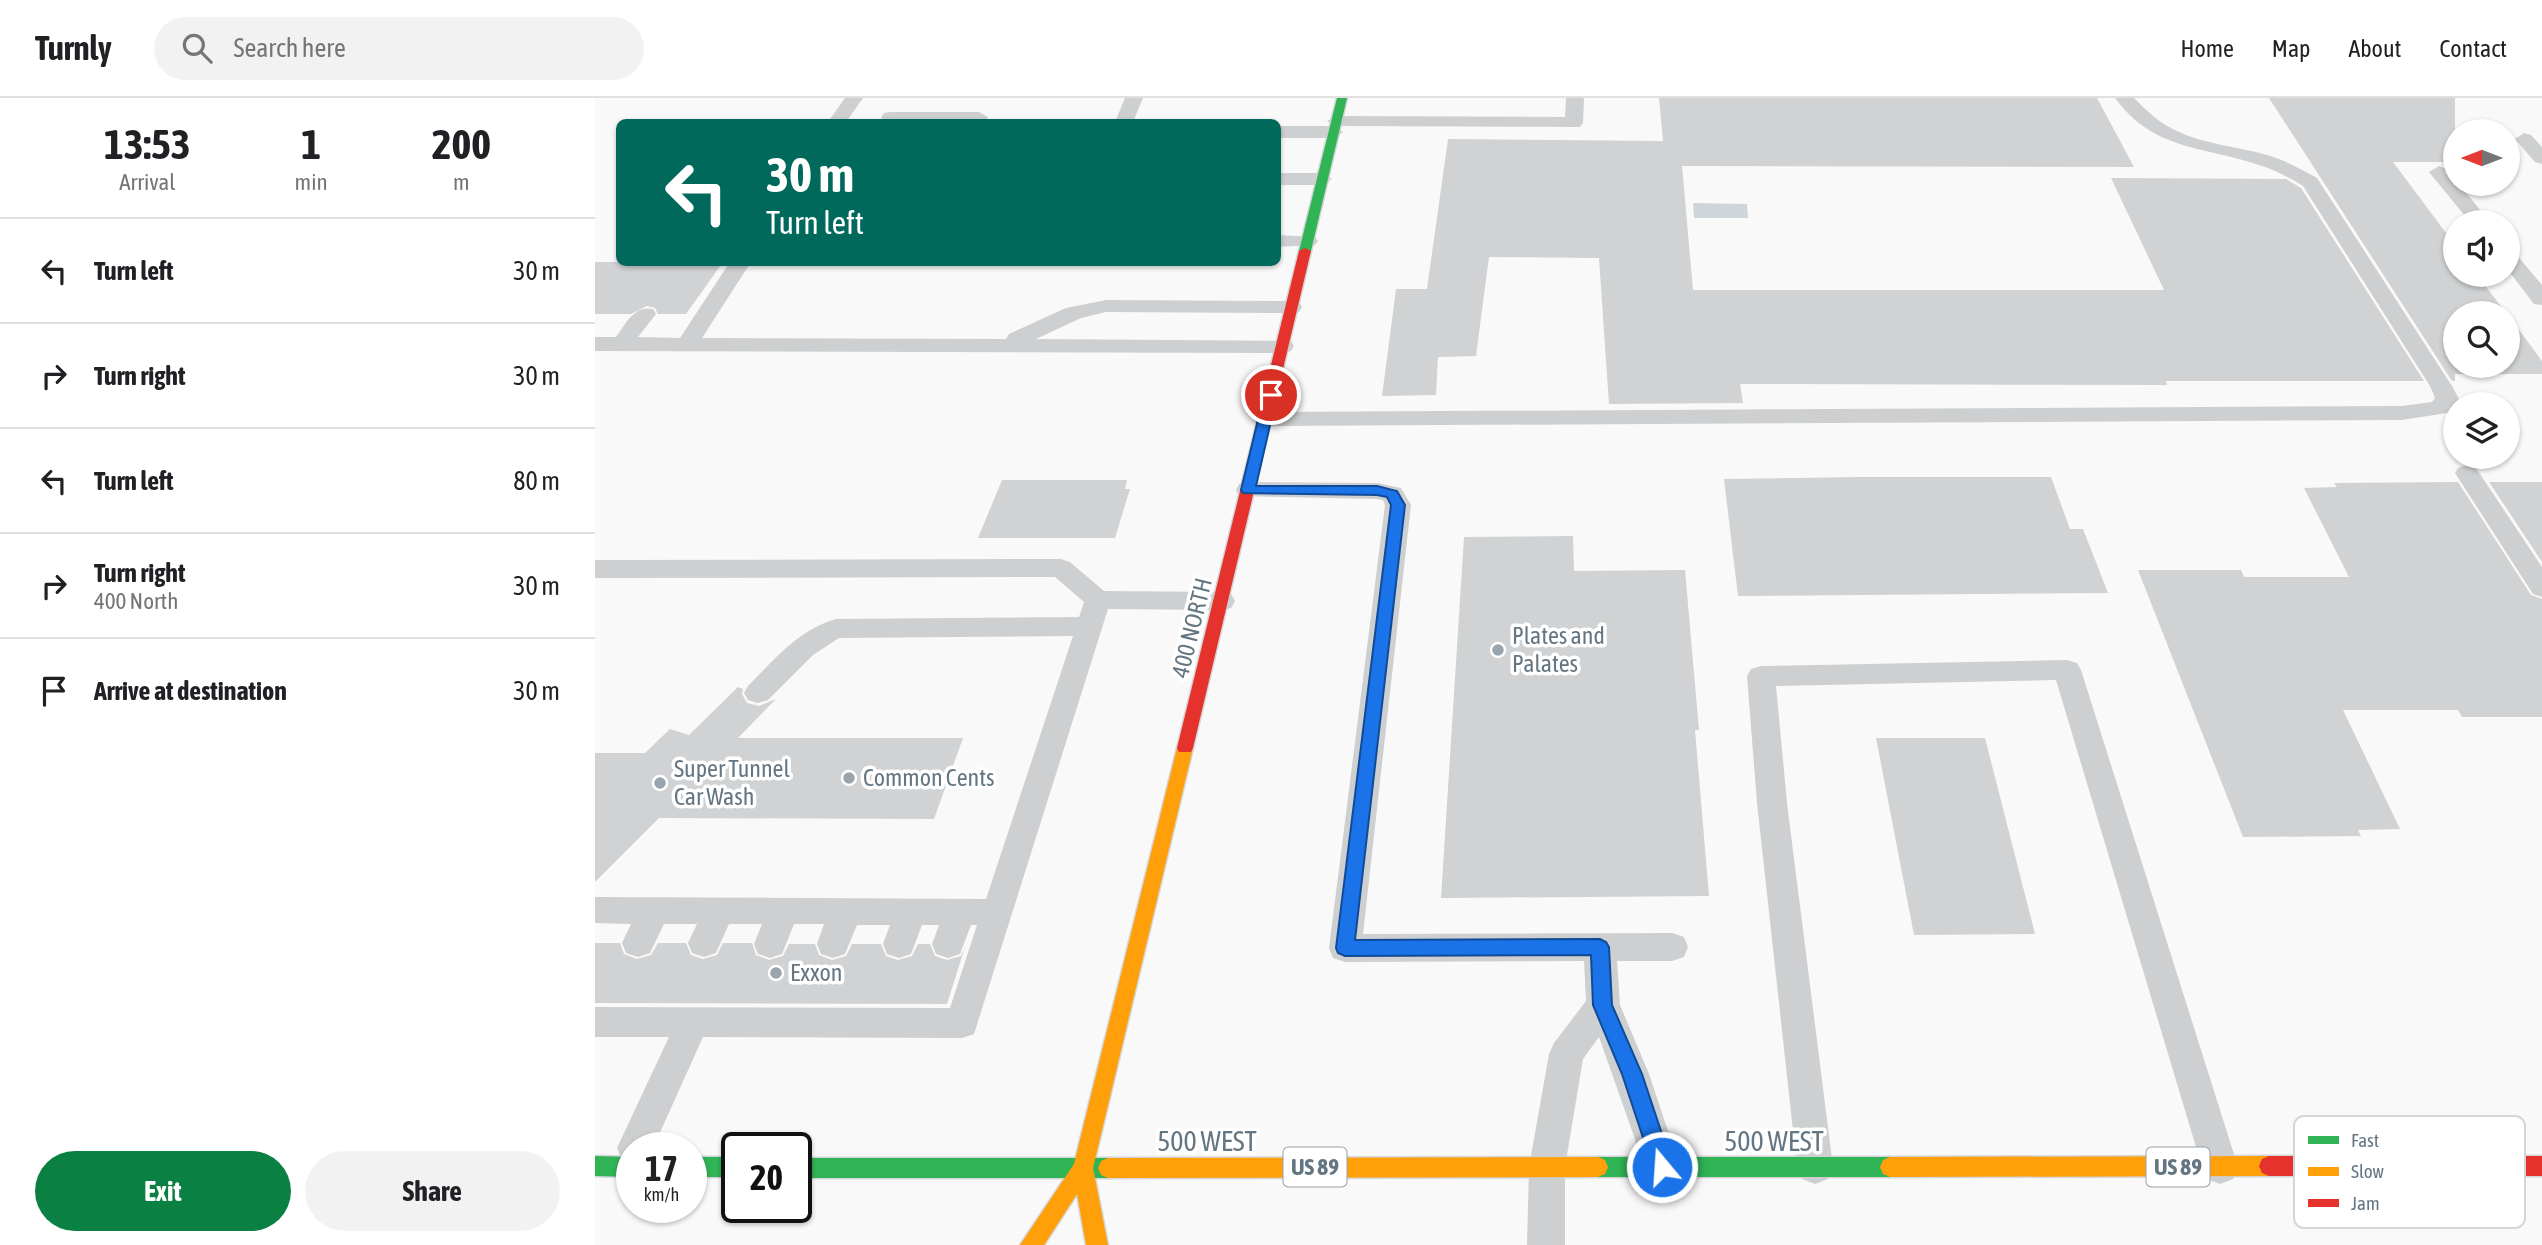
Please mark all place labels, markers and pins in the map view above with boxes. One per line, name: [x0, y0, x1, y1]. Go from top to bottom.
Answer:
pin: [1241, 365, 1301, 425]
place label: Plates and Palates: [1512, 622, 1605, 677]
marker: Plates and Palates: [1490, 642, 1506, 658]
place label: Super Tunnel Car Wash: [674, 755, 790, 810]
place label: Common Cents: [863, 764, 995, 791]
marker: Common Cents: [841, 770, 857, 786]
marker: Super Tunnel Car Wash: [652, 775, 668, 791]
place label: Exxon: [790, 959, 842, 986]
marker: Exxon: [768, 965, 784, 981]

